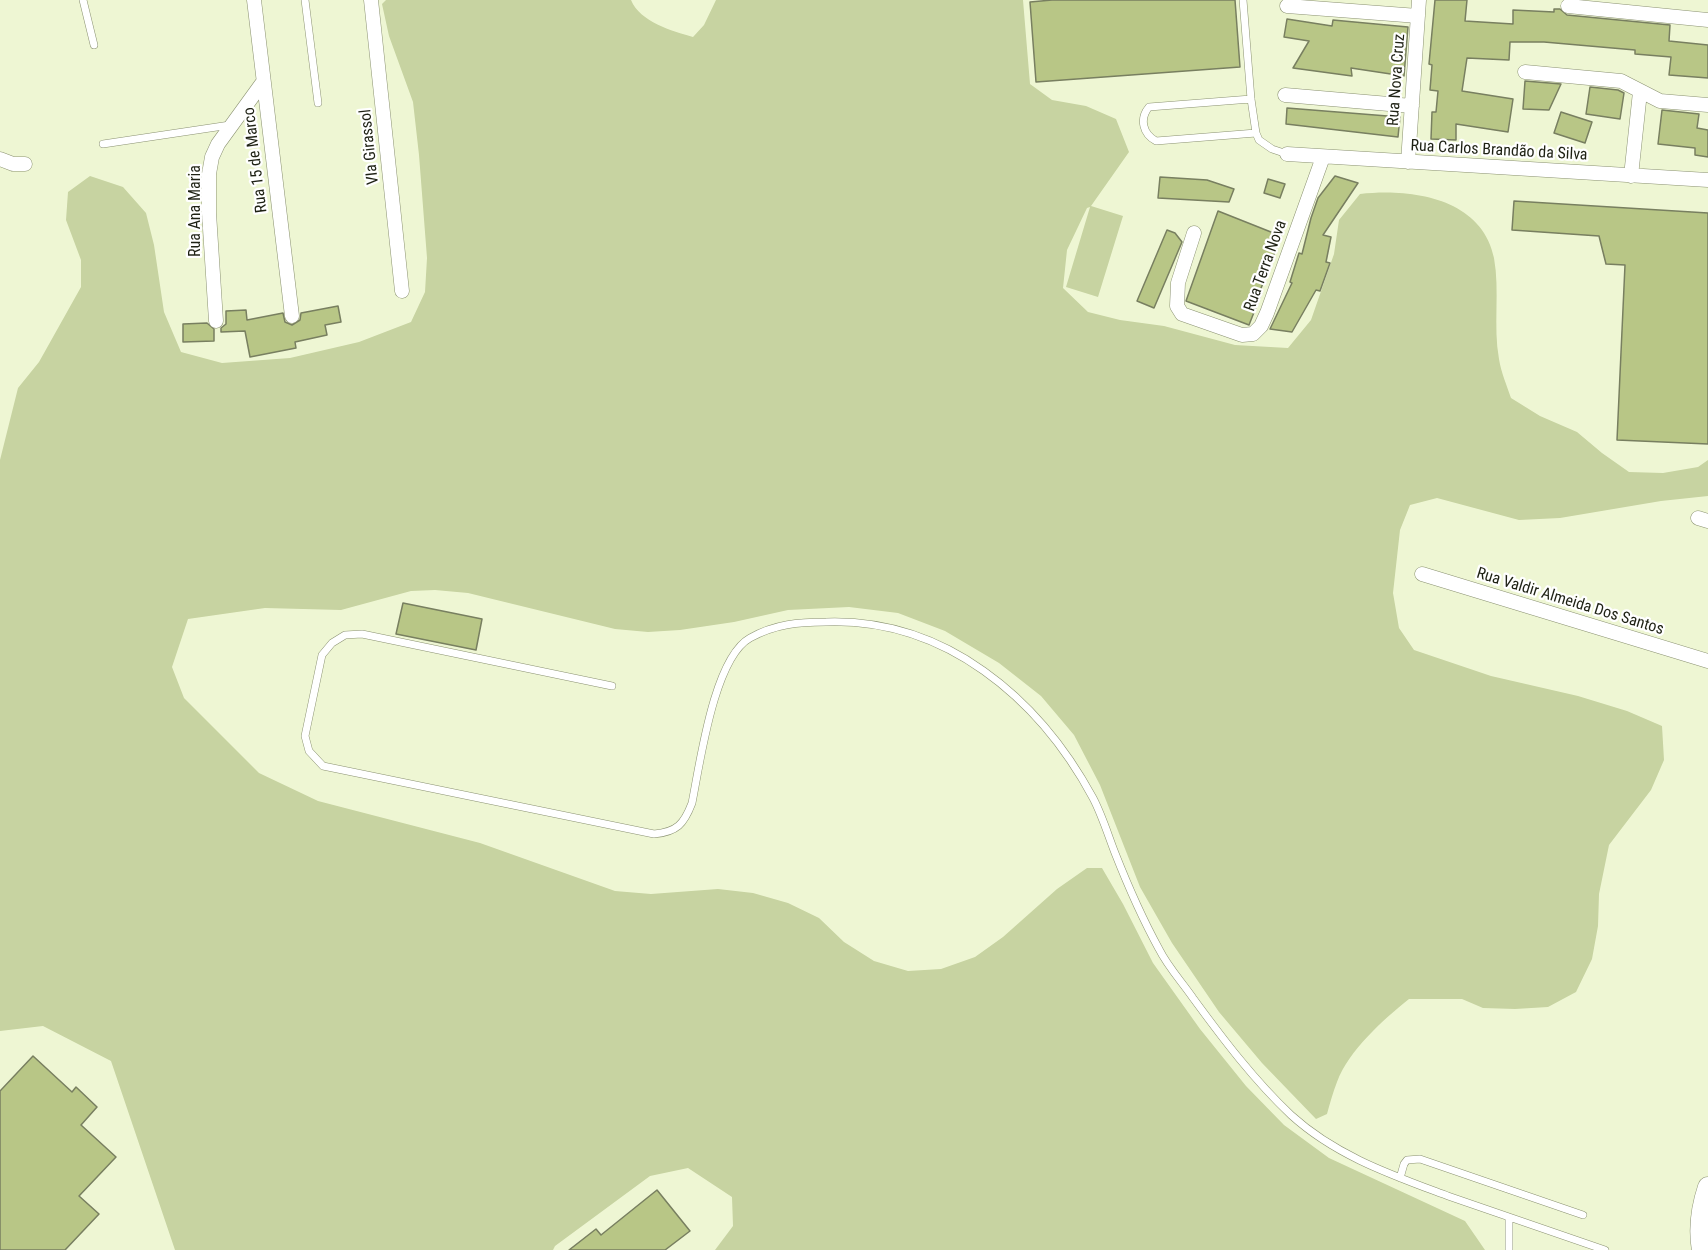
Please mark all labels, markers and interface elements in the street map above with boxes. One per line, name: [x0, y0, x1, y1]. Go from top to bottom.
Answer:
street label: Rua Nova Cruz: [1384, 33, 1410, 127]
street label: Rua 15 de Marco: [240, 106, 272, 214]
street label: VIa Girassol: [356, 108, 384, 186]
street label: Rua Carlos Brandão da Silva: [1410, 137, 1588, 165]
street label: Rua Ana Maria: [186, 165, 206, 257]
street label: Rua Terra Nova: [1241, 218, 1291, 314]
street label: Rua Valdir Almeida Dos Santos: [1474, 564, 1666, 640]

